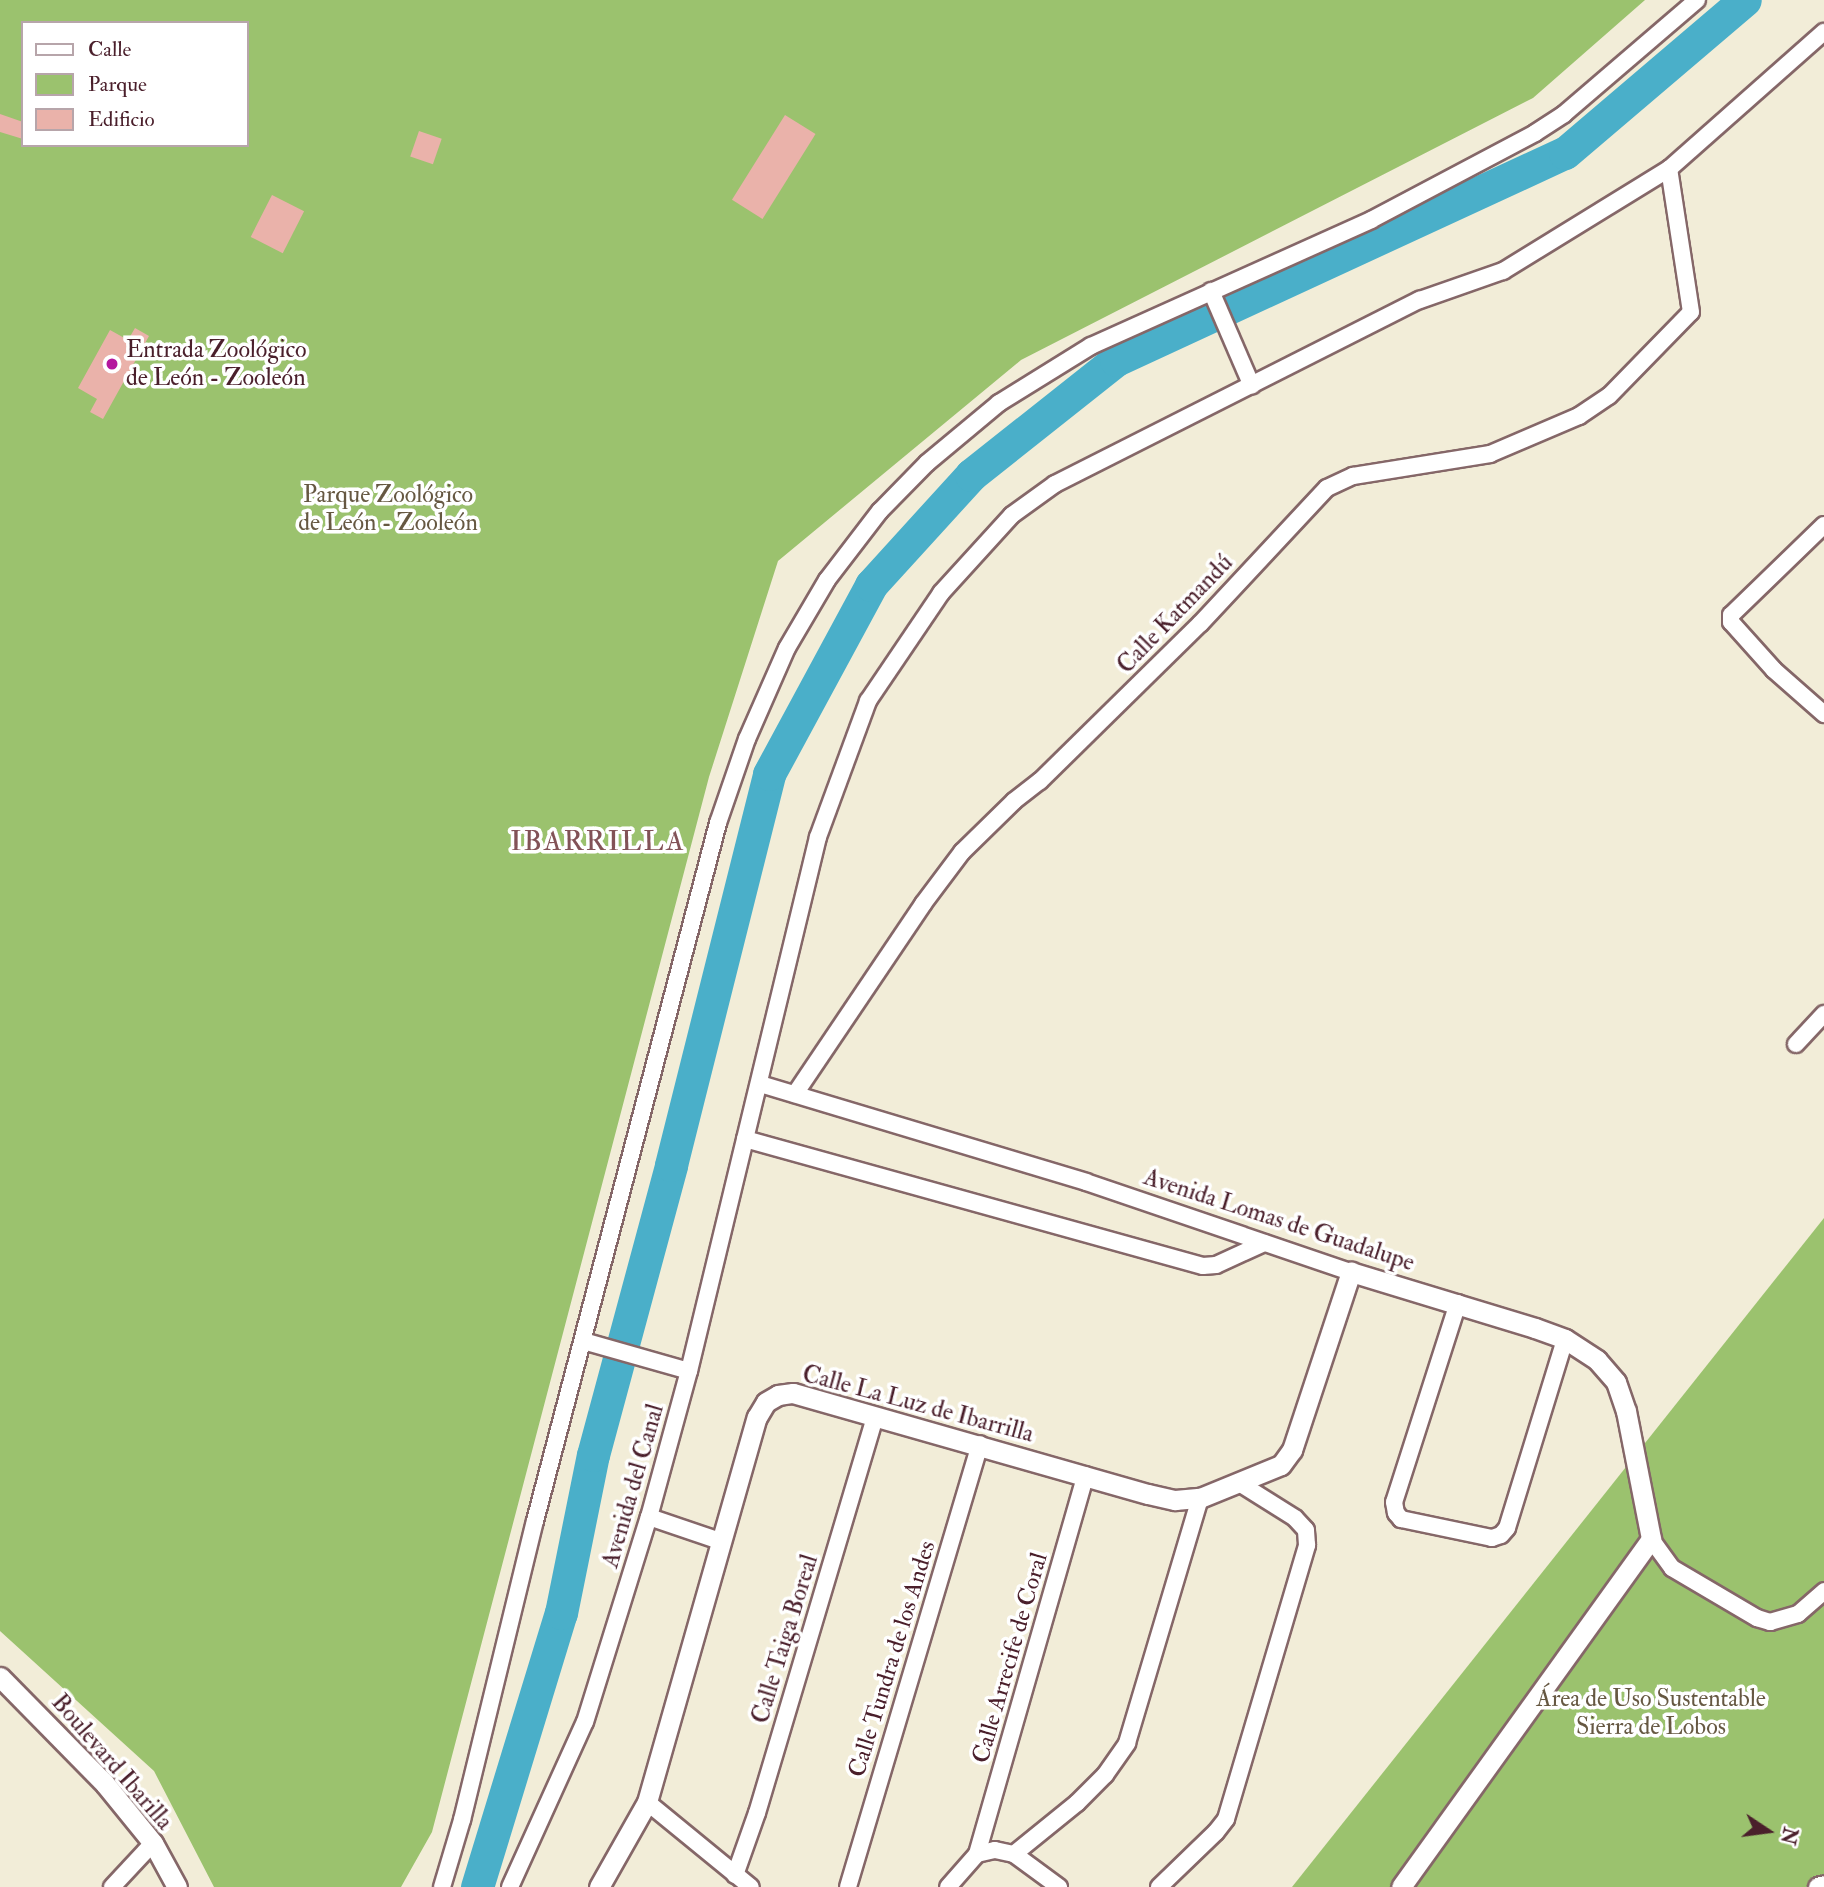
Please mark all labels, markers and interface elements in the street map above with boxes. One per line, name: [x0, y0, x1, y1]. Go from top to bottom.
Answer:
legend: [21, 21, 248, 147]
text: Calle: [88, 36, 131, 63]
text: Parque: [88, 71, 147, 98]
text: Edificio: [88, 106, 155, 133]
place label: Entrada Zoológico de León - Zooleón: [126, 336, 307, 392]
marker: Entrada Zoológico de León - Zooleón: [104, 356, 120, 372]
park label: Parque Zoológico de León - Zooleón: [298, 481, 478, 537]
street label: Calle Katmandú: [1111, 549, 1239, 679]
district label: IBARRILLA: [511, 825, 685, 859]
street label: Avenida Lomas de Guadalupe: [1140, 1163, 1418, 1277]
street label: Calle La Luz de Ibarrilla: [799, 1359, 1037, 1449]
street label: Avenida del Canal: [596, 1401, 670, 1571]
street label: Calle Tundra de los Andes: [842, 1537, 942, 1781]
street label: Calle Arrecife de Coral: [966, 1549, 1054, 1767]
street label: Calle Taiga Boreal: [746, 1551, 824, 1727]
park label: Área de Uso Sustentable Sierra de Lobos: [1536, 1685, 1766, 1741]
street label: Boulevard Ibarilla: [45, 1688, 179, 1836]
north arrow: [1733, 1796, 1803, 1866]
text: N: [1775, 1825, 1802, 1847]

